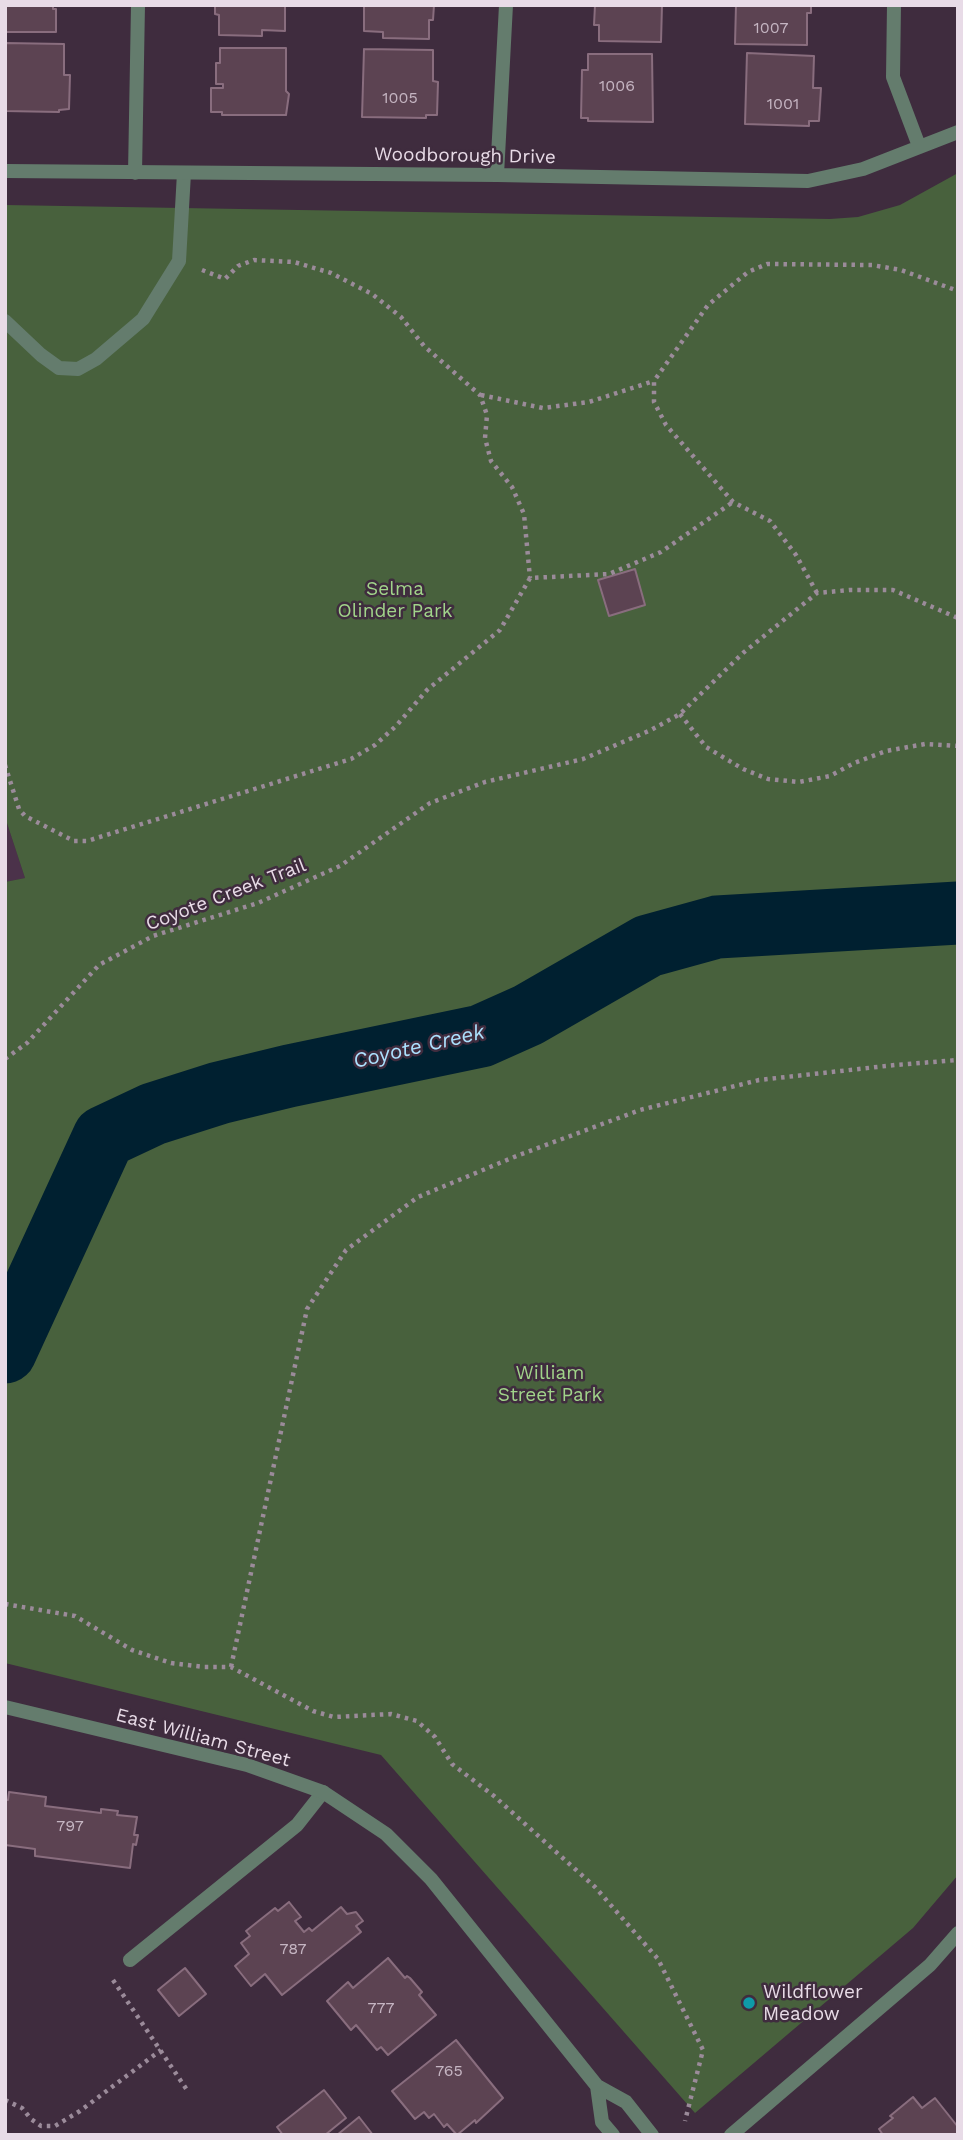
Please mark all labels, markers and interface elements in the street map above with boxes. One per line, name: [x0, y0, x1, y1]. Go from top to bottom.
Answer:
house number: 1007: [754, 18, 788, 38]
house number: 1006: [599, 76, 635, 96]
house number: 1005: [382, 88, 418, 108]
house number: 1001: [767, 94, 799, 114]
street label: Woodborough Drive: [374, 143, 556, 169]
park label: Selma Olinder Park: [338, 578, 452, 622]
street label: Coyote Creek Trail: [143, 854, 309, 936]
water label: Coyote Creek: [351, 1020, 487, 1074]
park label: William Street Park: [498, 1362, 602, 1406]
street label: East William Street: [113, 1704, 293, 1772]
house number: 797: [56, 1816, 84, 1836]
house number: 787: [280, 1939, 306, 1959]
place label: Wildflower Meadow: [763, 1981, 863, 2025]
marker: Wildflower Meadow: [741, 1995, 757, 2011]
house number: 777: [368, 1998, 394, 2018]
house number: 765: [435, 2061, 463, 2081]

